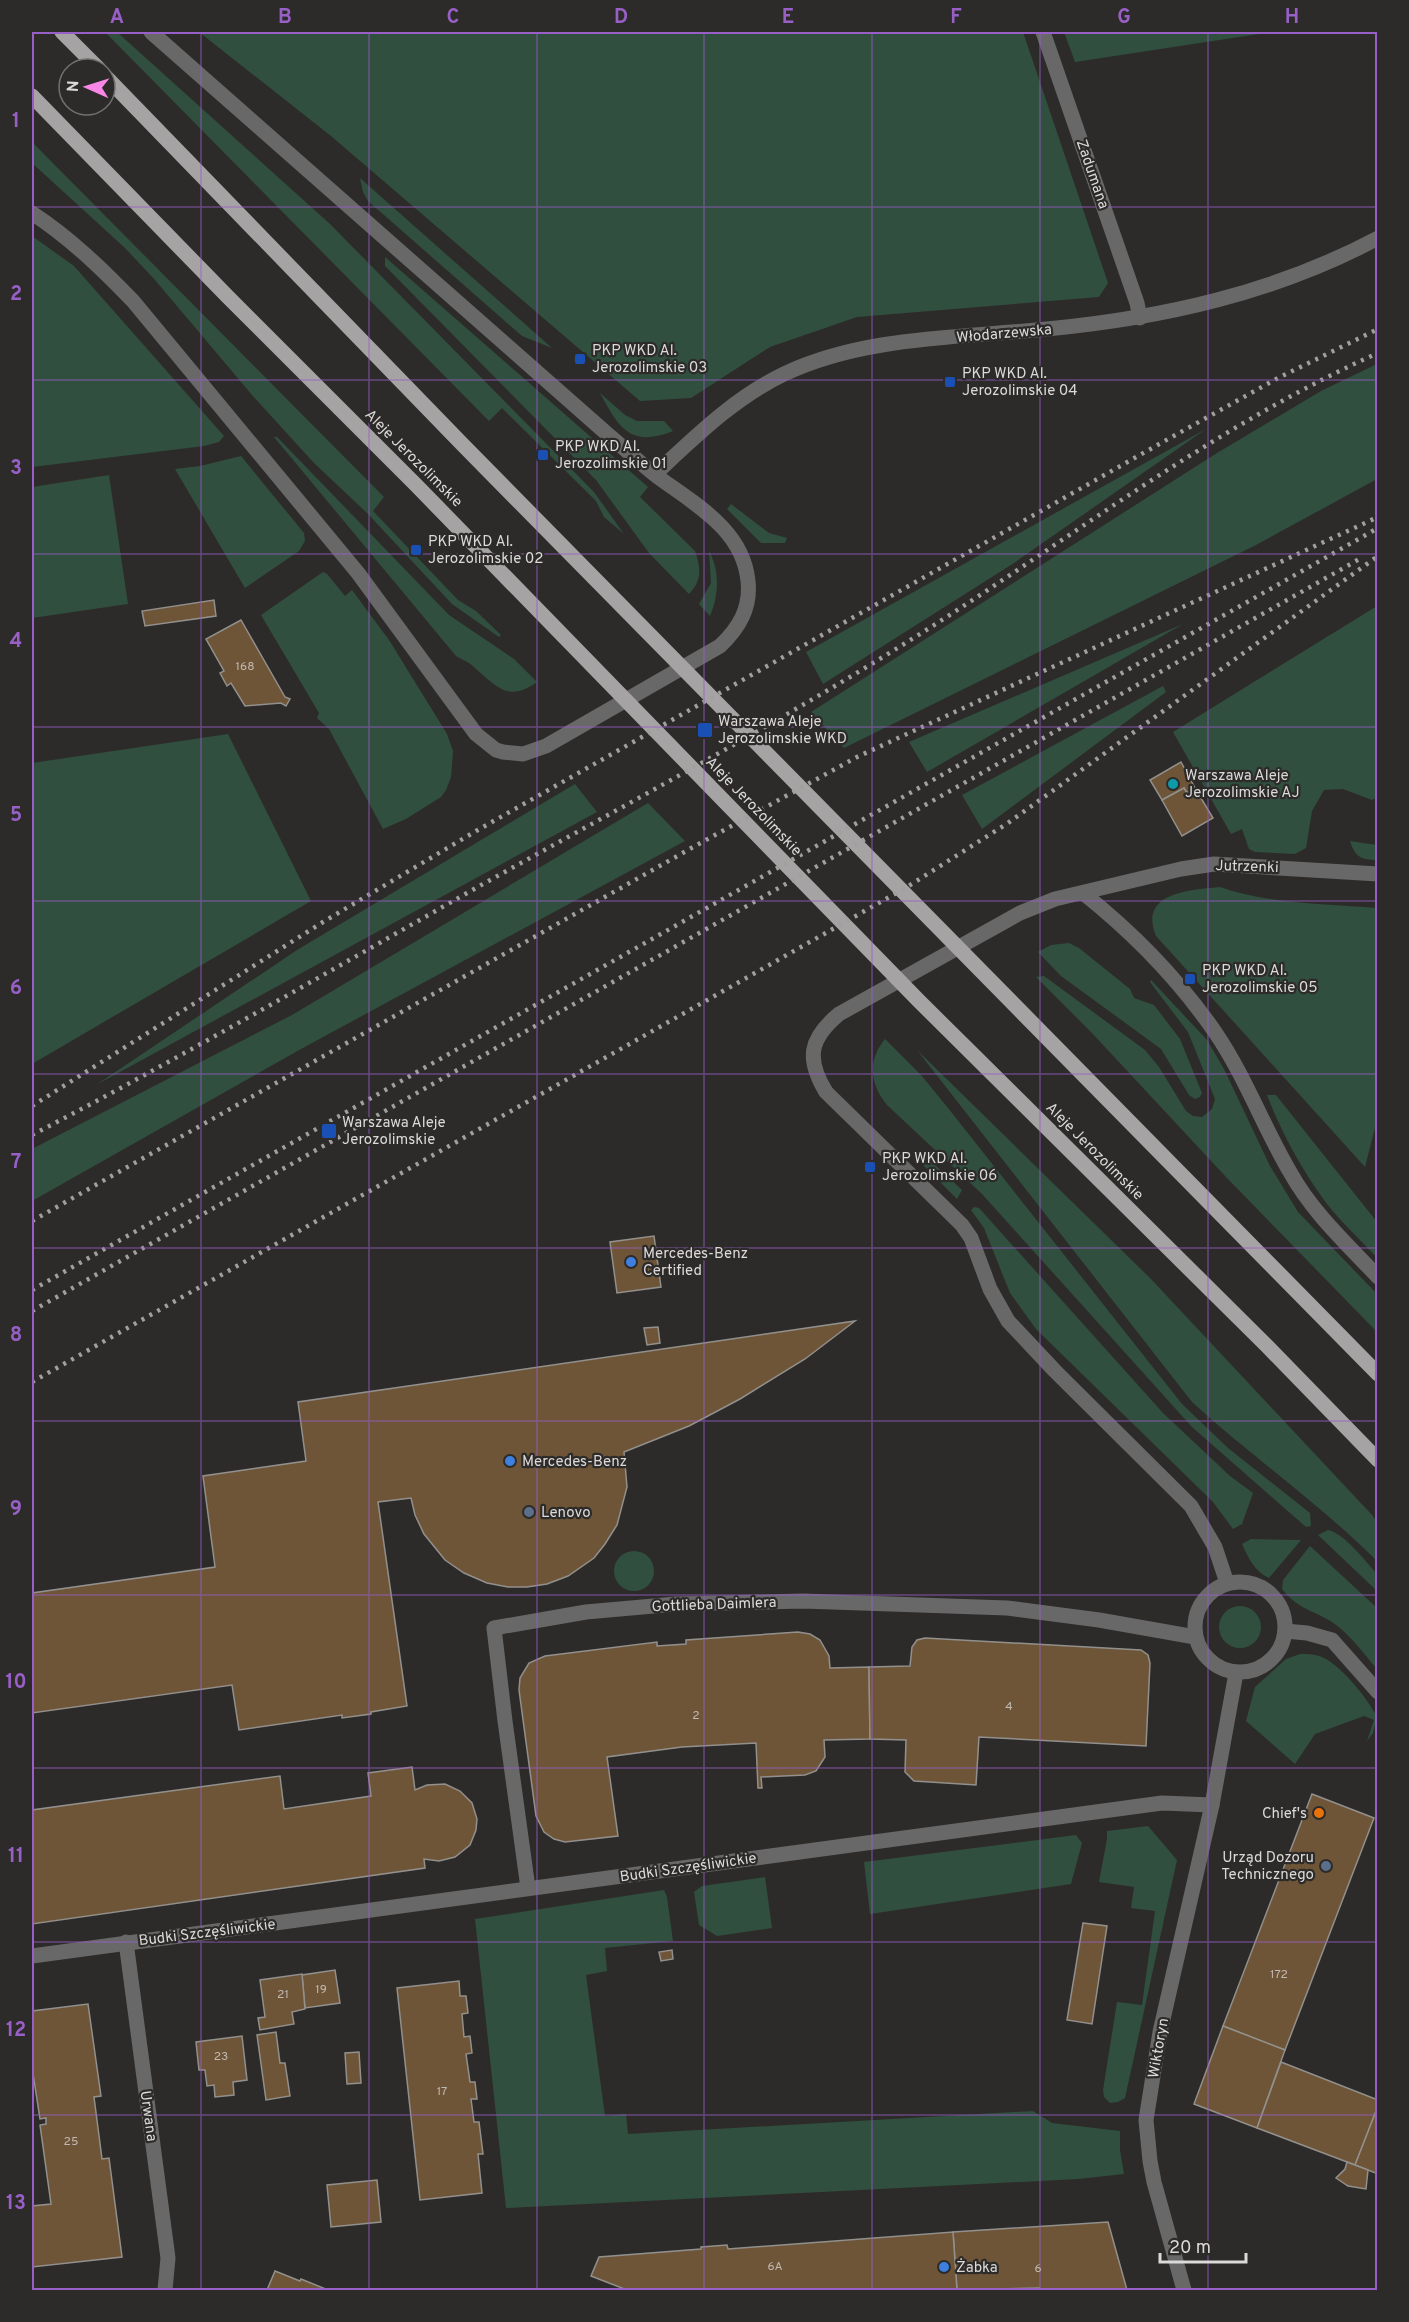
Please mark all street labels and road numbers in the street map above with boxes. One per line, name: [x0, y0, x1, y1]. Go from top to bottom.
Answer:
street label: Zadumana: [1071, 137, 1112, 212]
street label: Włodarzewska: [956, 321, 1053, 348]
street label: Aleje Jerozolimskie: [360, 406, 466, 512]
street label: Aleje Jerozolimskie: [701, 753, 805, 861]
street label: Jutrzenki: [1215, 857, 1279, 878]
street label: Aleje Jerozolimskie: [1041, 1099, 1147, 1205]
street label: Gottlieba Daimlera: [651, 1594, 777, 1617]
street label: Budki Szczęśliwickie: [619, 1849, 758, 1887]
street label: Budki Szczęśliwickie: [138, 1916, 277, 1951]
street label: Wiktoryn: [1145, 2017, 1174, 2080]
street label: Urwana: [135, 2089, 160, 2143]

